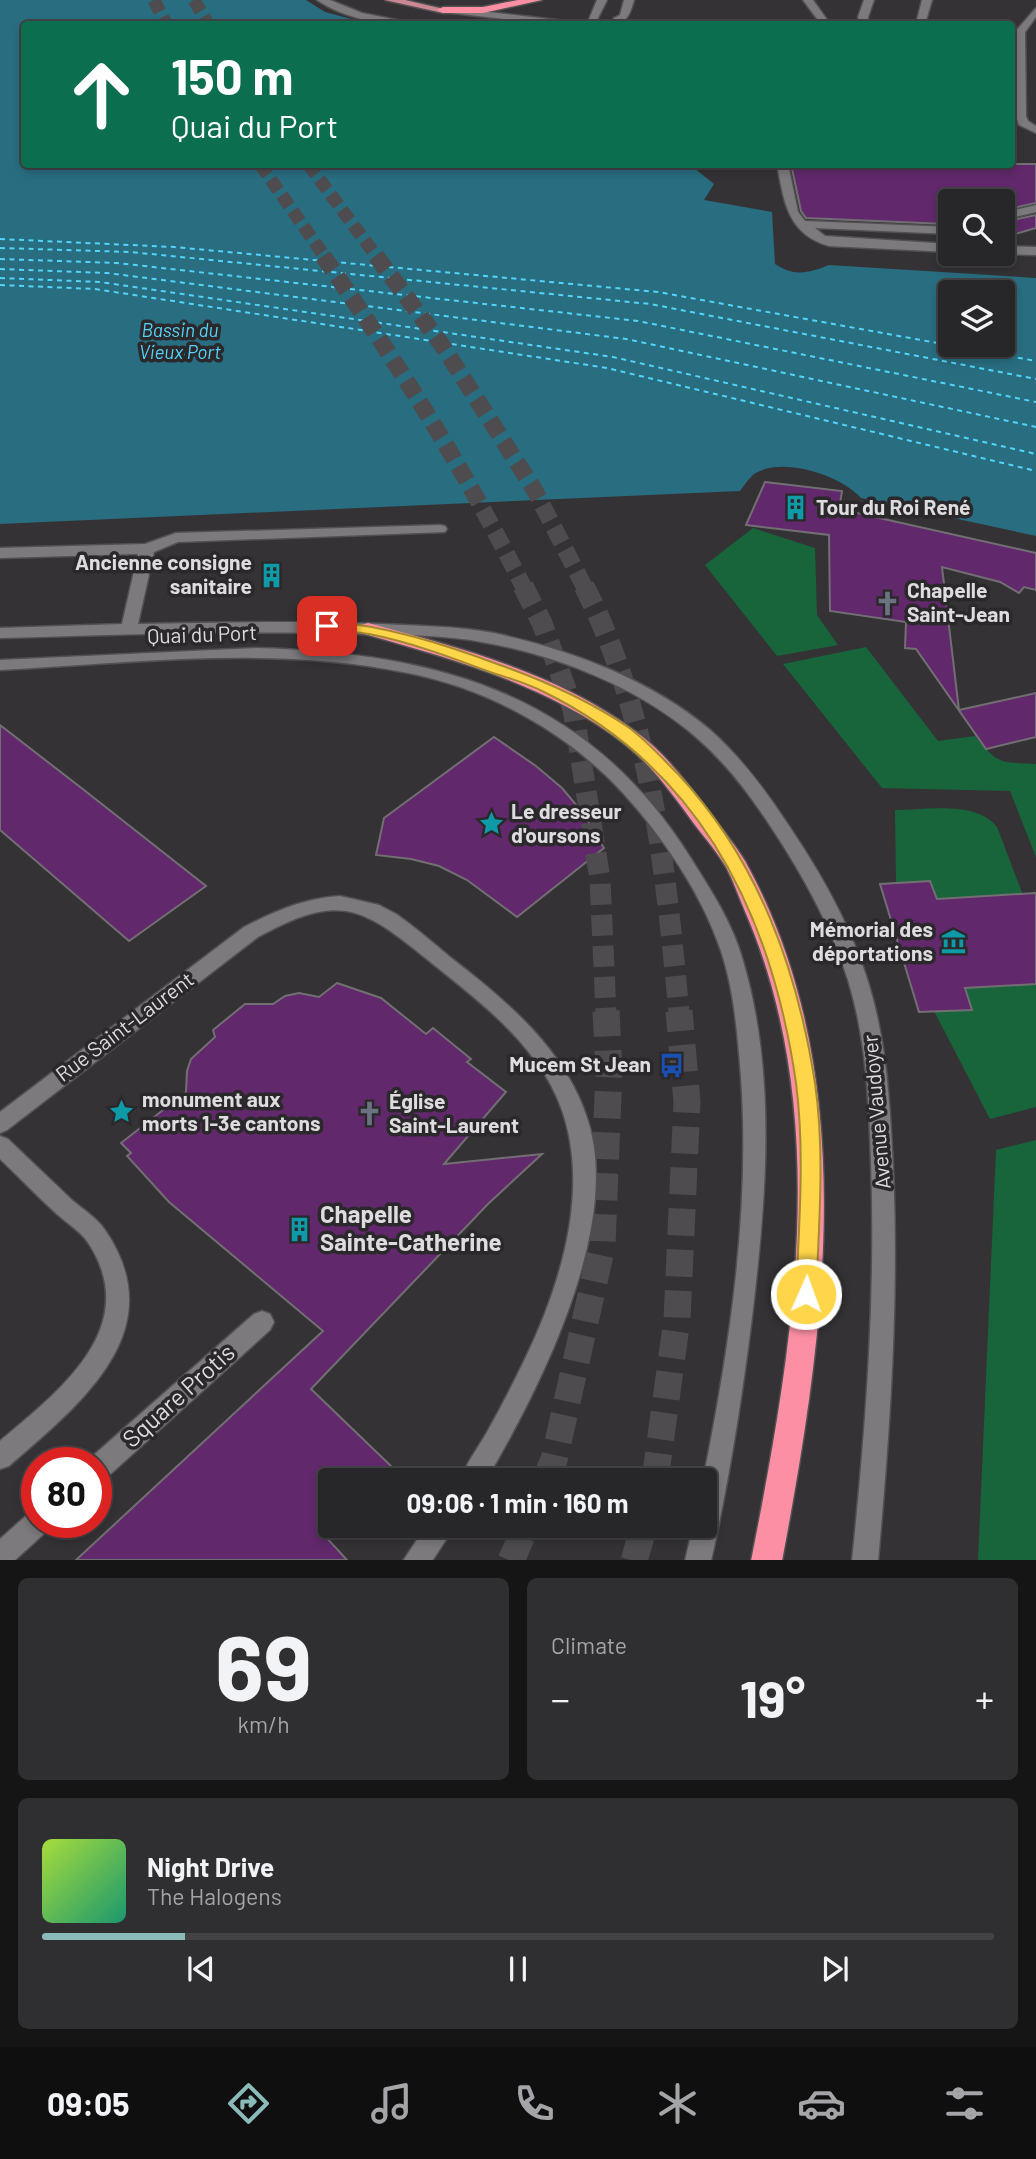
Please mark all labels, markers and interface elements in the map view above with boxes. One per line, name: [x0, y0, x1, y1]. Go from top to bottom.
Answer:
text: 150 m: [171, 46, 293, 105]
icon: ahead: [56, 49, 147, 140]
text: Quai du Port: [171, 106, 338, 144]
map controls: [938, 189, 1015, 357]
button: search: [938, 189, 1015, 266]
button: layers: [938, 280, 1015, 357]
water label: Bassin du Vieux Port: [139, 318, 221, 363]
building icon: Tour du Roi René: [782, 494, 810, 522]
place label: Tour du Roi René: [816, 494, 971, 519]
place label: Ancienne consigne sanitaire: [75, 549, 252, 598]
building icon: Ancienne consigne sanitaire: [258, 561, 286, 589]
place label: Chapelle Saint-Jean: [907, 577, 1010, 626]
church icon: Chapelle Saint-Jean: [873, 589, 901, 617]
pin: [297, 596, 357, 656]
icon: arrive: [308, 607, 346, 645]
street label: Quai du Port: [147, 619, 257, 648]
place label: Le dresseur d'oursons: [511, 798, 622, 847]
place icon: Le dresseur d'oursons: [477, 810, 505, 838]
place label: Mémorial des déportations: [810, 916, 933, 965]
museum icon: Mémorial des déportations: [939, 928, 967, 956]
street label: Rue Saint-Laurent: [50, 966, 198, 1086]
street label: Avenue Vaudoyer: [856, 1034, 895, 1190]
place label: Mucem St Jean: [509, 1051, 651, 1076]
bus stop icon: Mucem St Jean: [657, 1051, 685, 1079]
place label: monument aux morts 1-3e cantons: [142, 1086, 321, 1135]
place label: Église Saint-Laurent: [389, 1088, 519, 1137]
place icon: monument aux morts 1-3e cantons: [108, 1098, 136, 1126]
church icon: Église Saint-Laurent: [355, 1100, 383, 1128]
place label: Chapelle Sainte-Catherine: [320, 1199, 502, 1256]
building icon: Chapelle Sainte-Catherine: [286, 1215, 314, 1243]
position arrow: [769, 1257, 843, 1331]
street label: Square Protis: [116, 1337, 240, 1453]
speed limit sign: 80: [21, 1447, 112, 1538]
text: 09:06 · 1 min · 160 m: [407, 1487, 628, 1518]
text: 69: [215, 1610, 312, 1719]
text: Climate: [551, 1631, 627, 1659]
text: 19°: [740, 1666, 805, 1728]
text: −: [551, 1675, 570, 1721]
text: +: [975, 1675, 994, 1721]
text: km/h: [237, 1710, 290, 1738]
text: Night Drive: [147, 1851, 274, 1882]
text: The Halogens: [147, 1882, 282, 1910]
icon: previous: [182, 1950, 220, 1988]
icon: pause: [499, 1950, 537, 1988]
icon: next: [816, 1950, 854, 1988]
icon: directions: [224, 2079, 273, 2128]
icon: music: [367, 2079, 416, 2128]
icon: phone: [510, 2079, 559, 2128]
icon: climate: [653, 2079, 702, 2128]
icon: car: [797, 2079, 846, 2128]
icon: filters: [940, 2079, 989, 2128]
text: 09:05: [47, 2084, 129, 2122]

